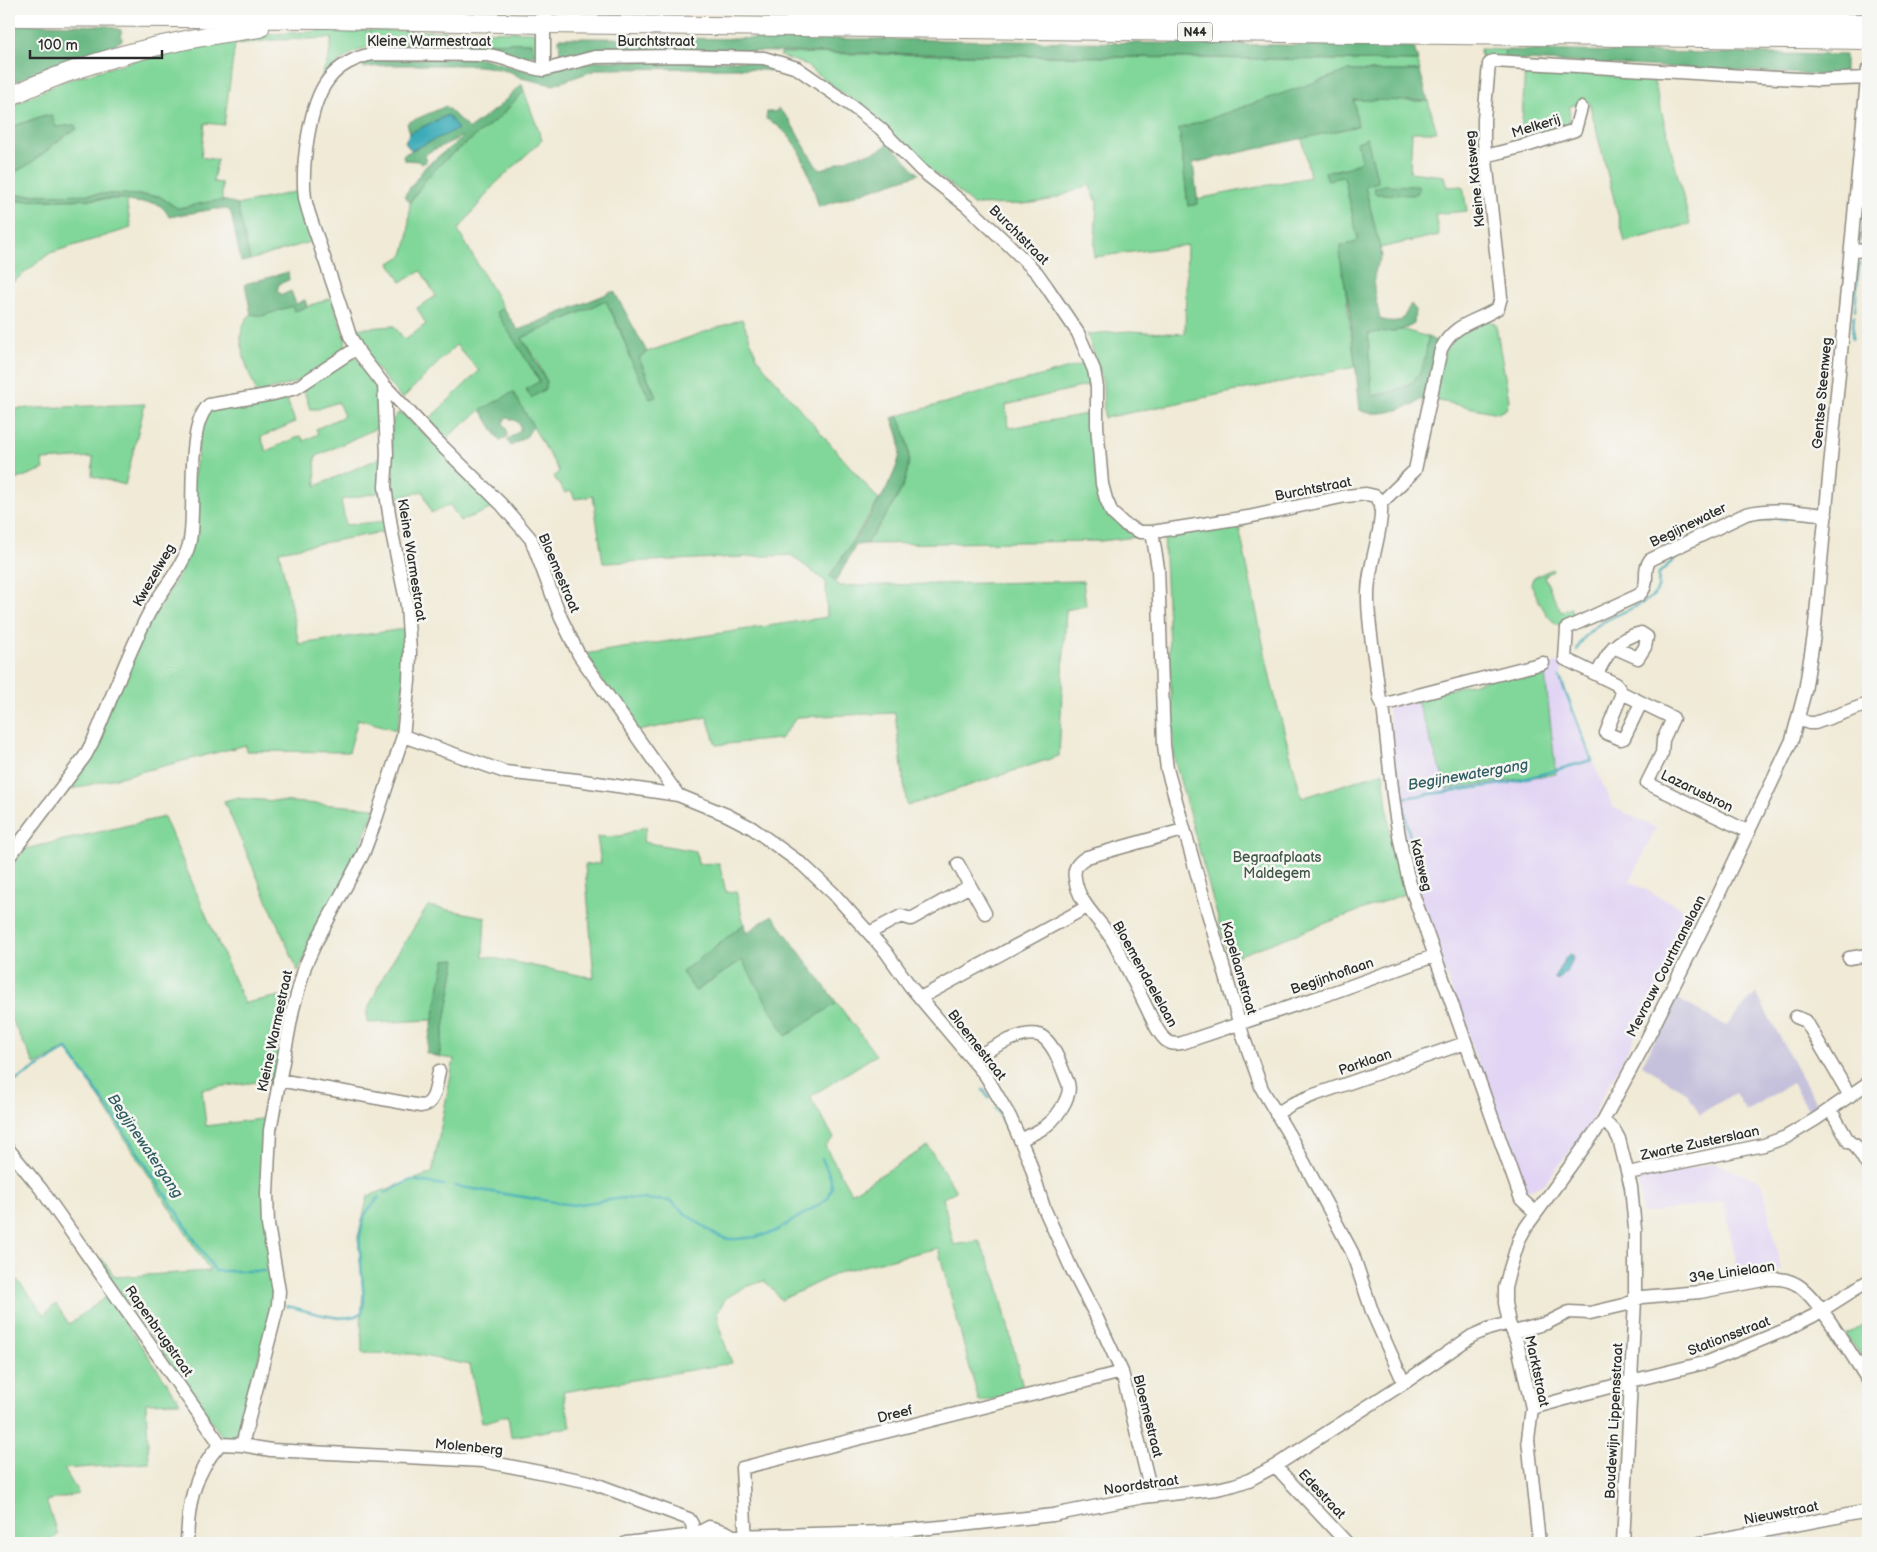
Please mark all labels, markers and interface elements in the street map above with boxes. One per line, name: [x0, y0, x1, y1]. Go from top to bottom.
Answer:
road number: N44: [1178, 22, 1212, 42]
scale bar: [30, 28, 162, 60]
street label: Kleine Warmestraat: [367, 33, 492, 50]
street label: Burchtstraat: [617, 33, 696, 50]
text: 100 m: [38, 36, 78, 55]
street label: Melkerij: [1510, 111, 1562, 141]
street label: Kleine Katsweg: [1461, 130, 1489, 228]
street label: Burchtstraat: [986, 202, 1053, 269]
street label: Gentse Steenweg: [1809, 336, 1835, 450]
street label: Burchtstraat: [1273, 473, 1353, 505]
street label: Kleine Warmestraat: [394, 497, 430, 623]
street label: Begijnewater: [1647, 499, 1730, 551]
street label: Bloemestraat: [535, 531, 584, 616]
street label: Kwezelweg: [129, 540, 179, 610]
water label: Begijnewatergang: [1406, 755, 1530, 795]
street label: Lazarusbron: [1658, 766, 1736, 816]
street label: Katsweg: [1406, 837, 1436, 893]
park label: Begraafplaats Maldegem: [1233, 849, 1322, 882]
street label: Mevrouw Courtmanslaan: [1623, 892, 1709, 1040]
street label: Bloemendaelelaan: [1109, 918, 1181, 1030]
street label: Kapelaanstraat: [1218, 919, 1261, 1017]
street label: Begijnhoflaan: [1288, 954, 1376, 998]
street label: Kleine Warmestraat: [254, 968, 296, 1093]
street label: Bloemestraat: [944, 1006, 1010, 1084]
street label: Parklaan: [1336, 1045, 1394, 1079]
water label: Begijnewatergang: [103, 1090, 187, 1202]
street label: Zwarte Zusterslaan: [1638, 1122, 1761, 1164]
street label: 39e Linielaan: [1688, 1258, 1776, 1286]
street label: Rapenbrugstraat: [121, 1282, 197, 1380]
street label: Stationsstraat: [1685, 1312, 1773, 1359]
street label: Marktstraat: [1521, 1334, 1553, 1409]
street label: Boudewijn Lippensstraat: [1601, 1342, 1627, 1499]
street label: Bloemestraat: [1129, 1373, 1167, 1460]
street label: Dreef: [876, 1401, 915, 1427]
street label: Molenberg: [434, 1435, 504, 1459]
street label: Edestraat: [1295, 1466, 1350, 1523]
street label: Noordstraat: [1102, 1471, 1180, 1499]
street label: Nieuwstraat: [1742, 1497, 1820, 1529]

